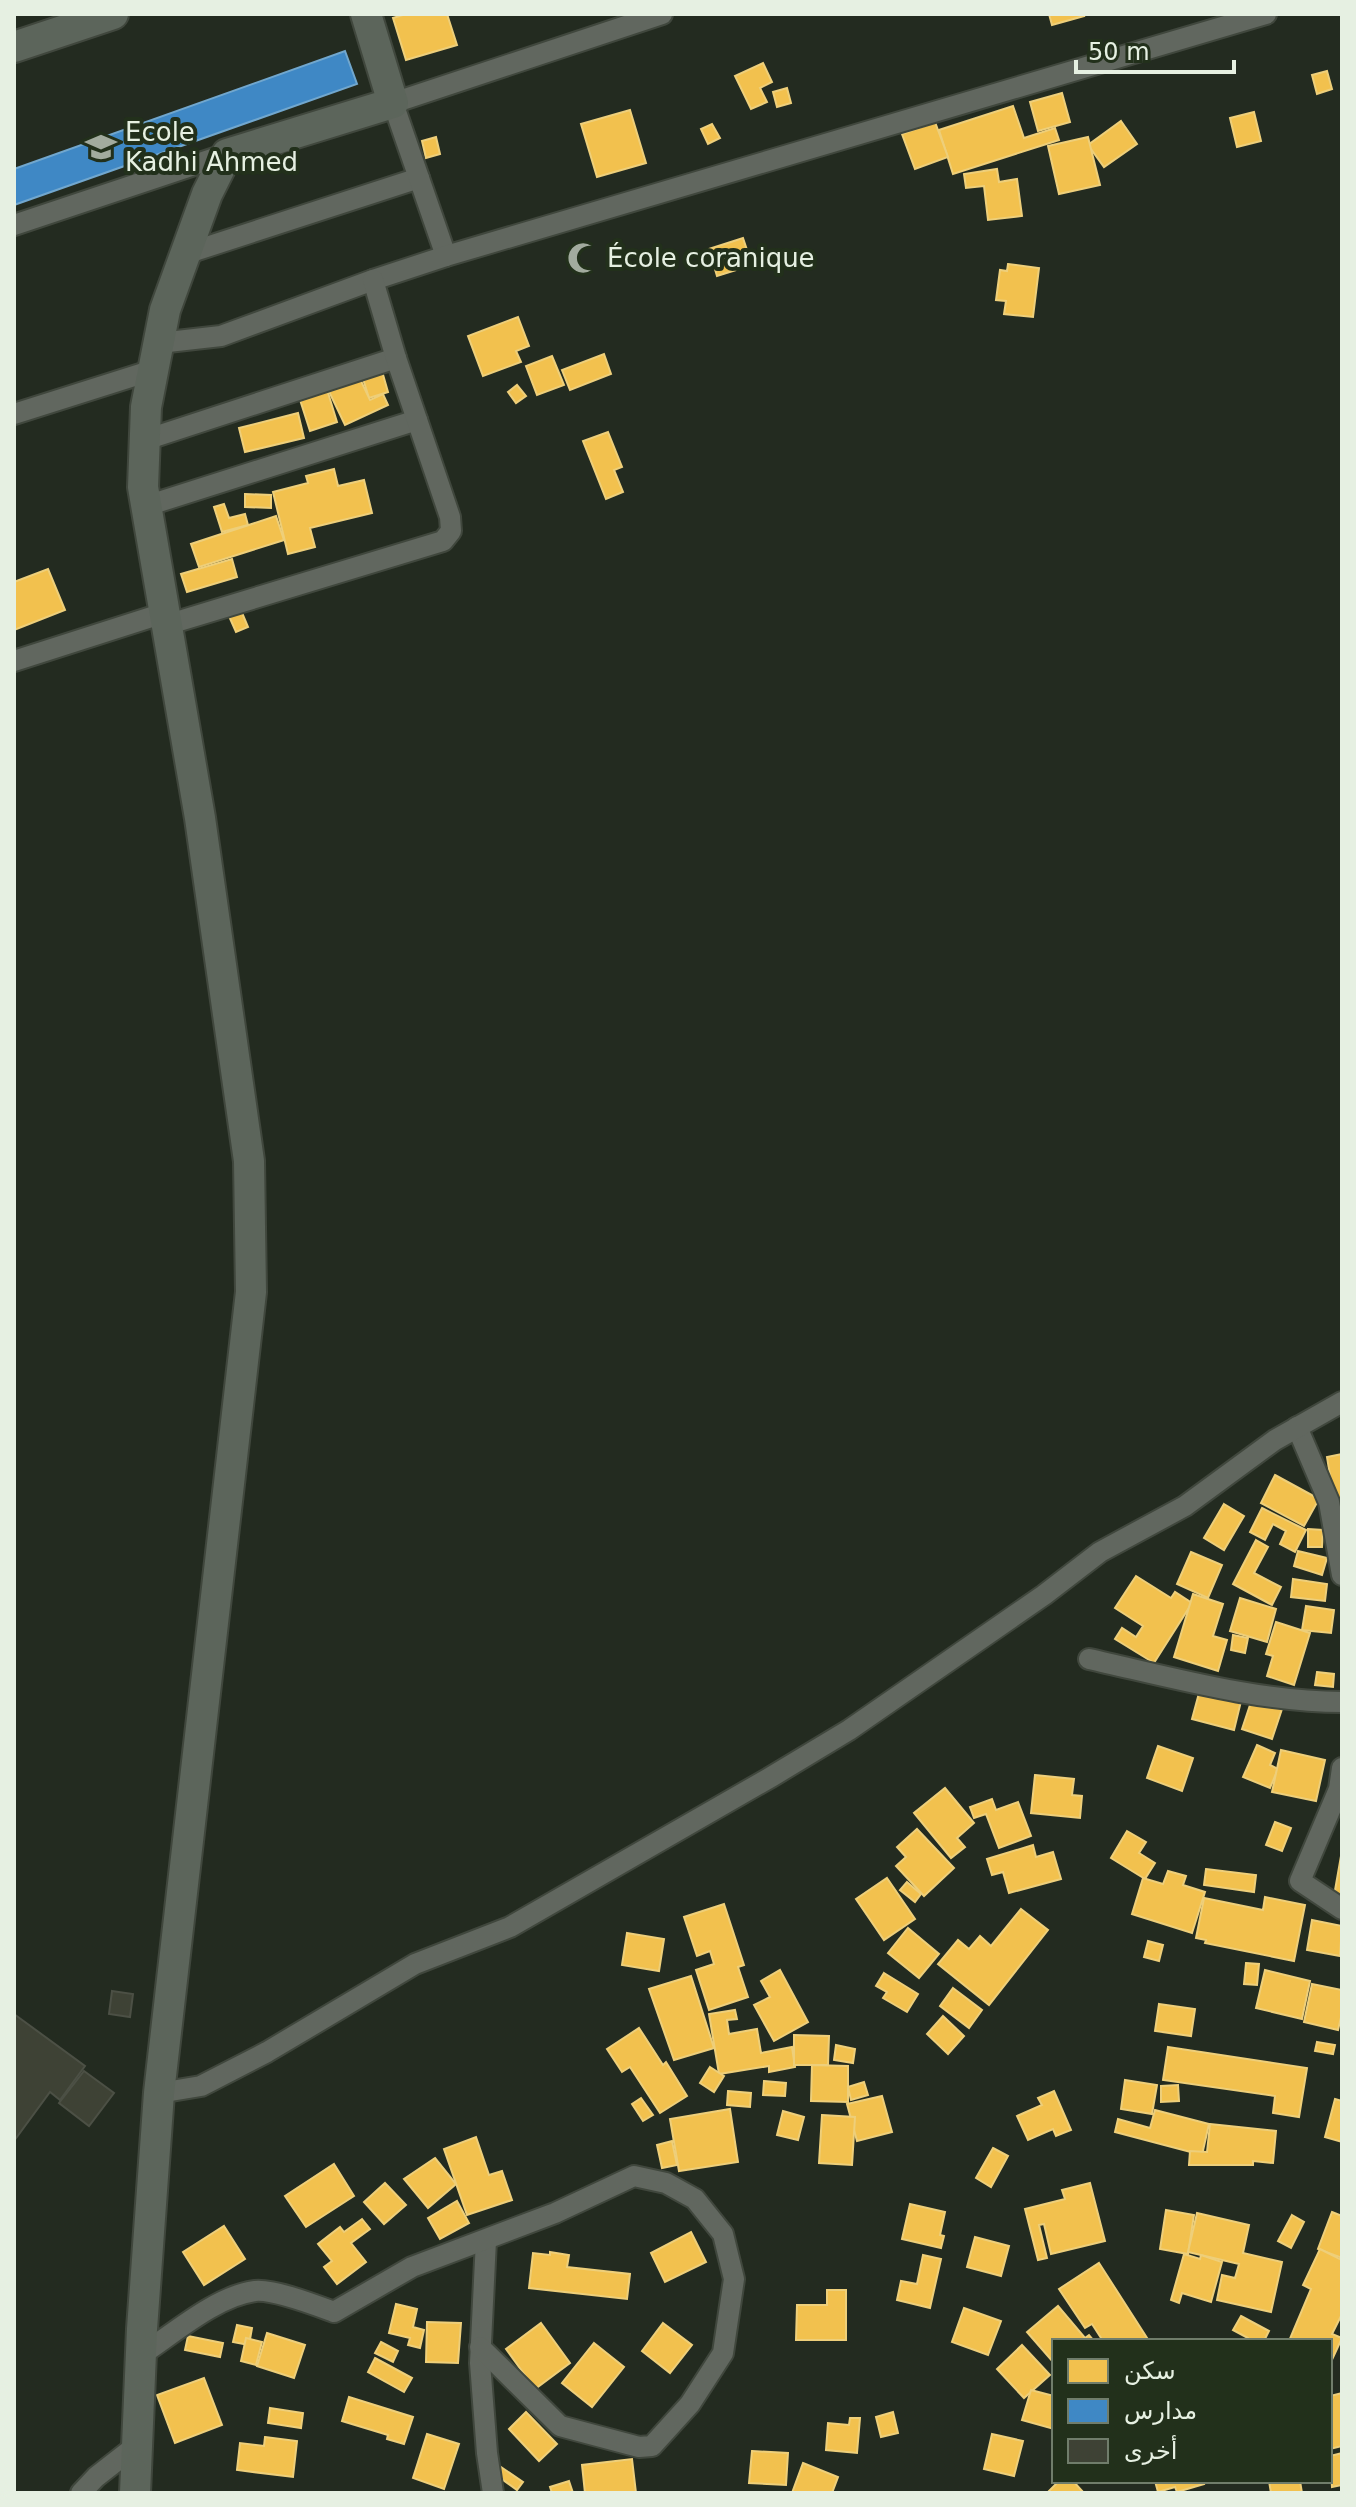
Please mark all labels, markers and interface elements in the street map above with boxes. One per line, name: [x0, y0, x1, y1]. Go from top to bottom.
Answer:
scale bar: [1076, 24, 1234, 74]
text: 50 m: [1088, 38, 1150, 66]
place label: Ecole Kadhi Ahmed: [125, 117, 298, 177]
school or university icon: Ecole Kadhi Ahmed: [84, 130, 118, 164]
mosque icon: École coranique: [566, 241, 600, 275]
place label: École coranique: [607, 242, 815, 273]
legend: [1052, 2339, 1332, 2483]
text: سكن: [1124, 2357, 1176, 2385]
text: مدارس: [1124, 2397, 1197, 2425]
text: أخرى: [1124, 2435, 1178, 2465]

